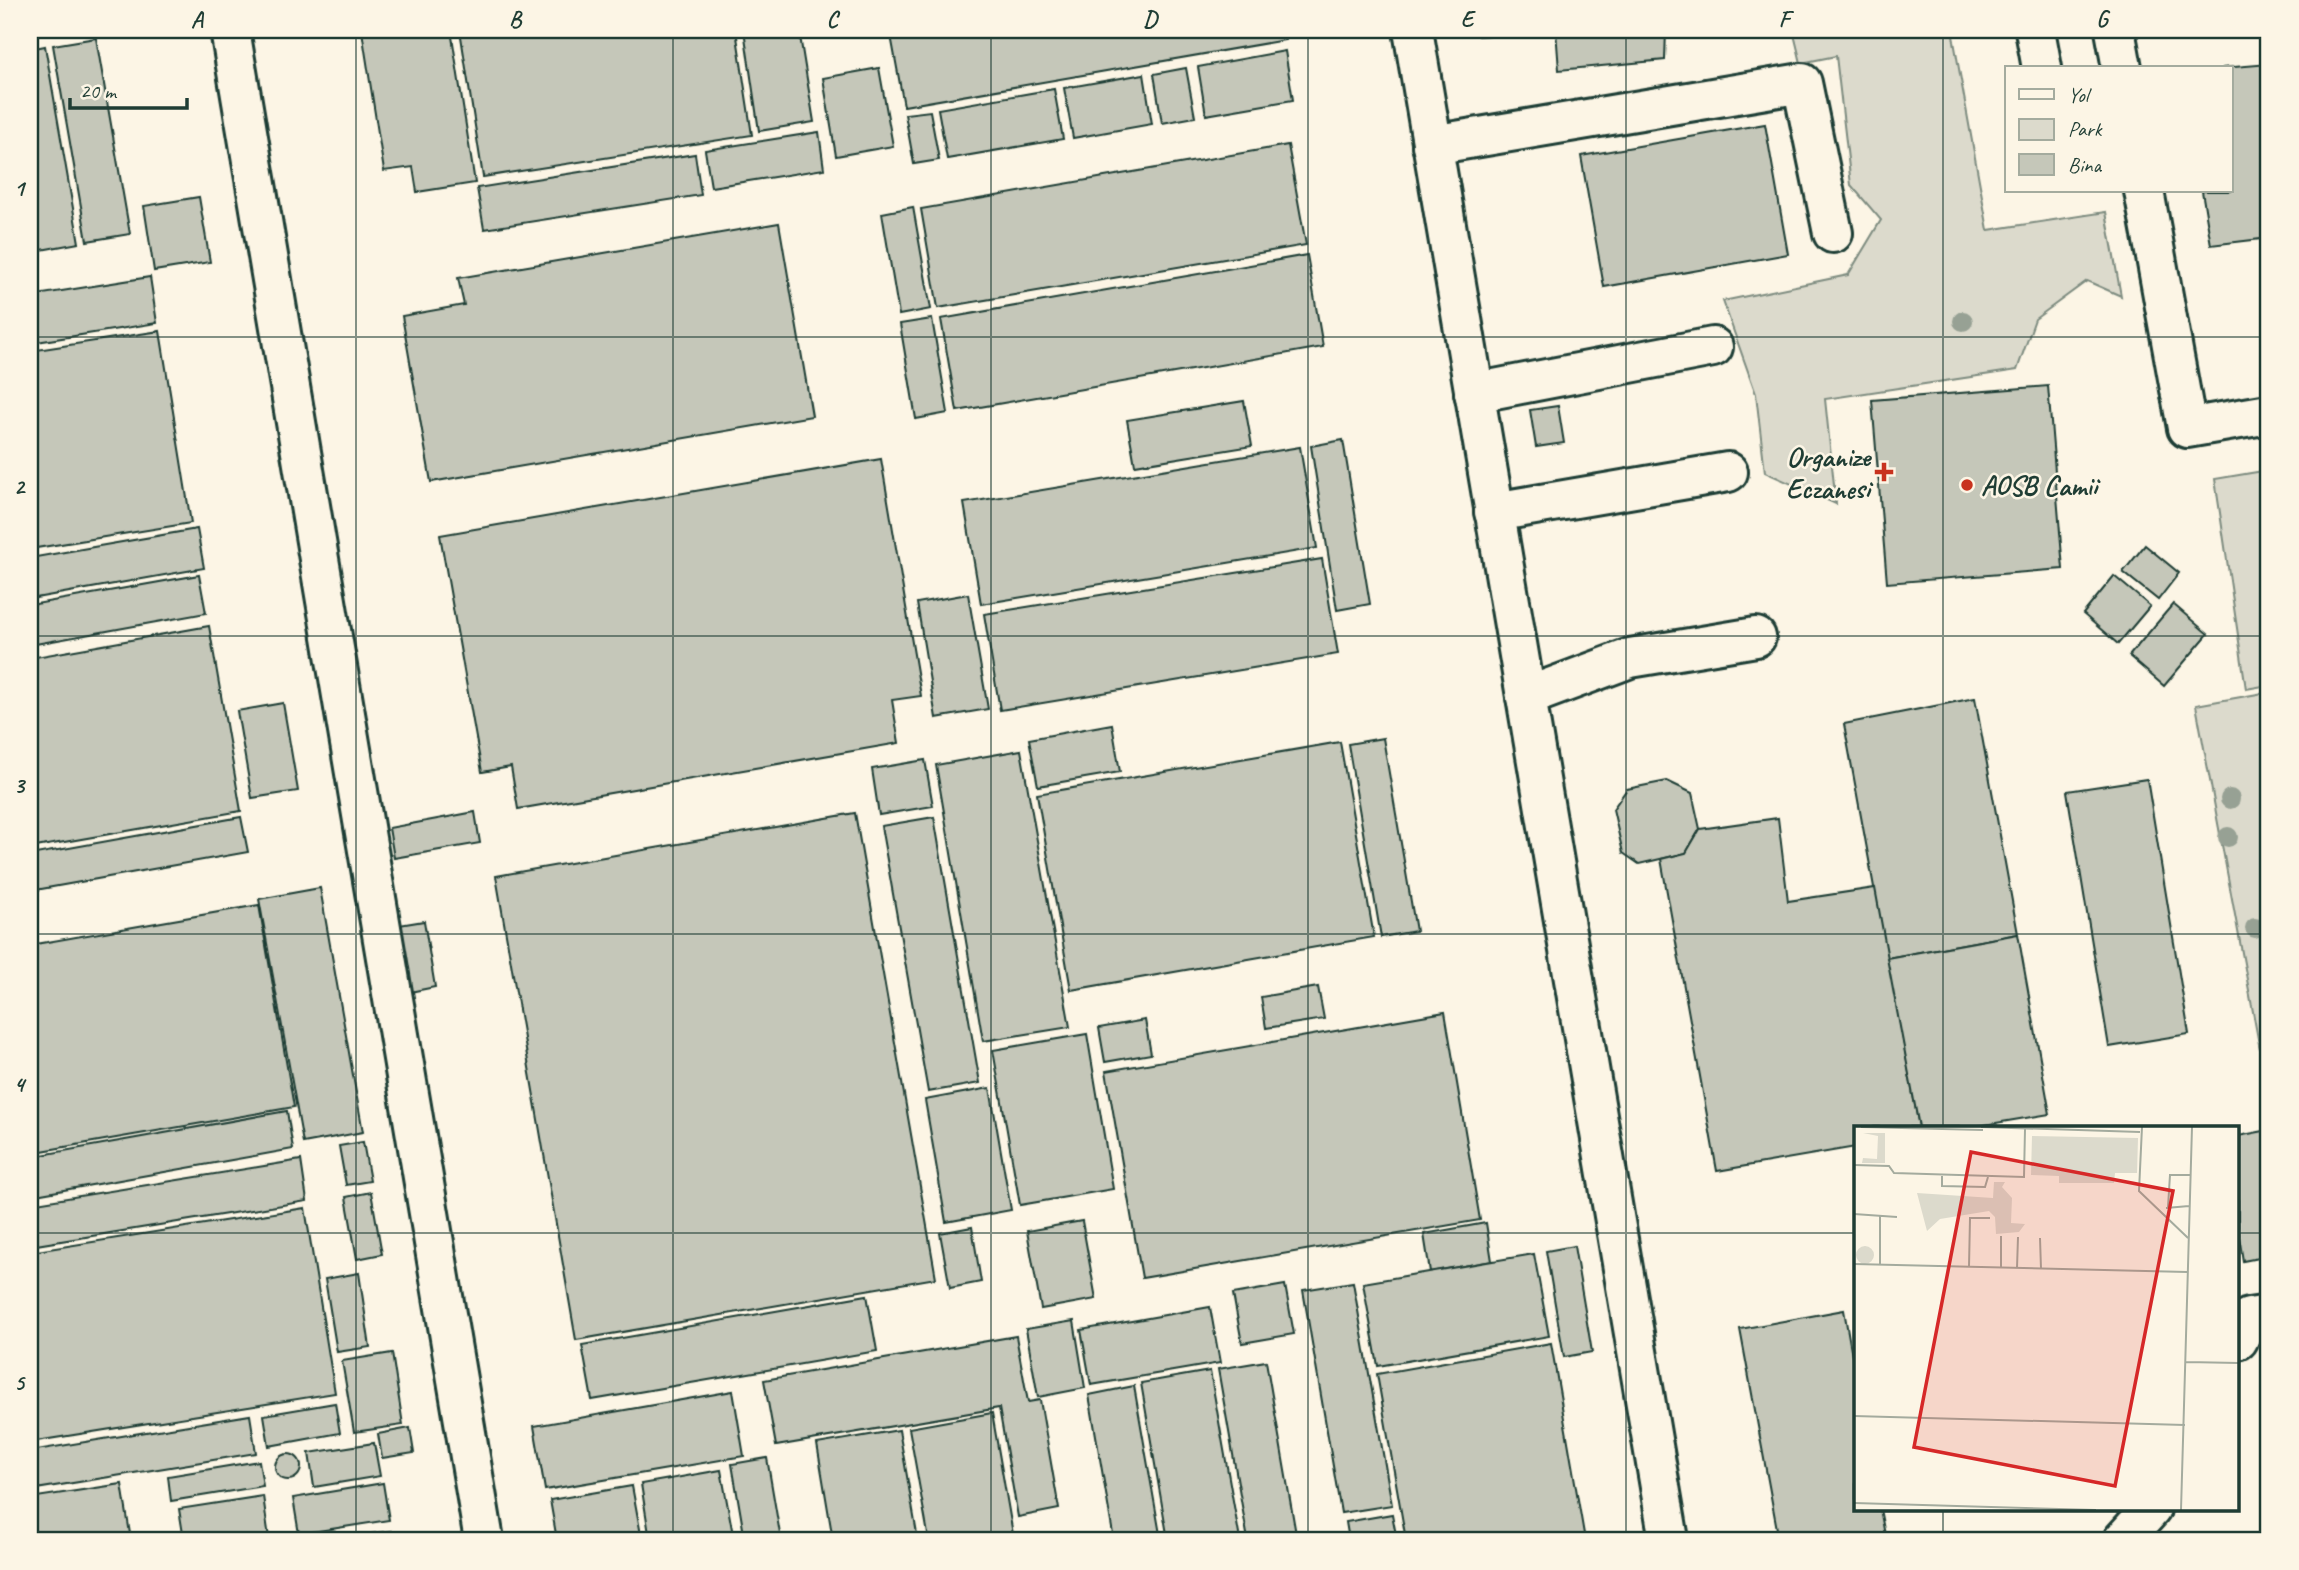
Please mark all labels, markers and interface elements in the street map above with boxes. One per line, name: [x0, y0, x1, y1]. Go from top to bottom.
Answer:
text: A: [191, 5, 205, 34]
text: B: [509, 5, 523, 34]
text: C: [827, 5, 841, 34]
text: D: [1143, 5, 1159, 34]
text: E: [1461, 5, 1477, 34]
text: F: [1779, 5, 1795, 34]
text: G: [2096, 5, 2111, 34]
scale bar: [70, 66, 187, 110]
legend: [2005, 66, 2232, 192]
text: 20 m: [80, 78, 118, 104]
text: Yol: [2068, 82, 2092, 108]
text: Park: [2068, 116, 2103, 142]
text: Bina: [2068, 152, 2103, 178]
text: 1: [14, 174, 27, 203]
place label: Organize Eczanesi: [1786, 439, 1874, 506]
marker: Organize Eczanesi: [1876, 464, 1892, 480]
place label: AOSB Camii: [1981, 468, 2101, 503]
text: 2: [14, 472, 27, 501]
marker: AOSB Camii: [1959, 477, 1975, 493]
text: 3: [14, 771, 27, 800]
text: 4: [14, 1070, 27, 1099]
inset map: [1854, 1126, 2240, 1510]
text: 5: [14, 1368, 26, 1397]

